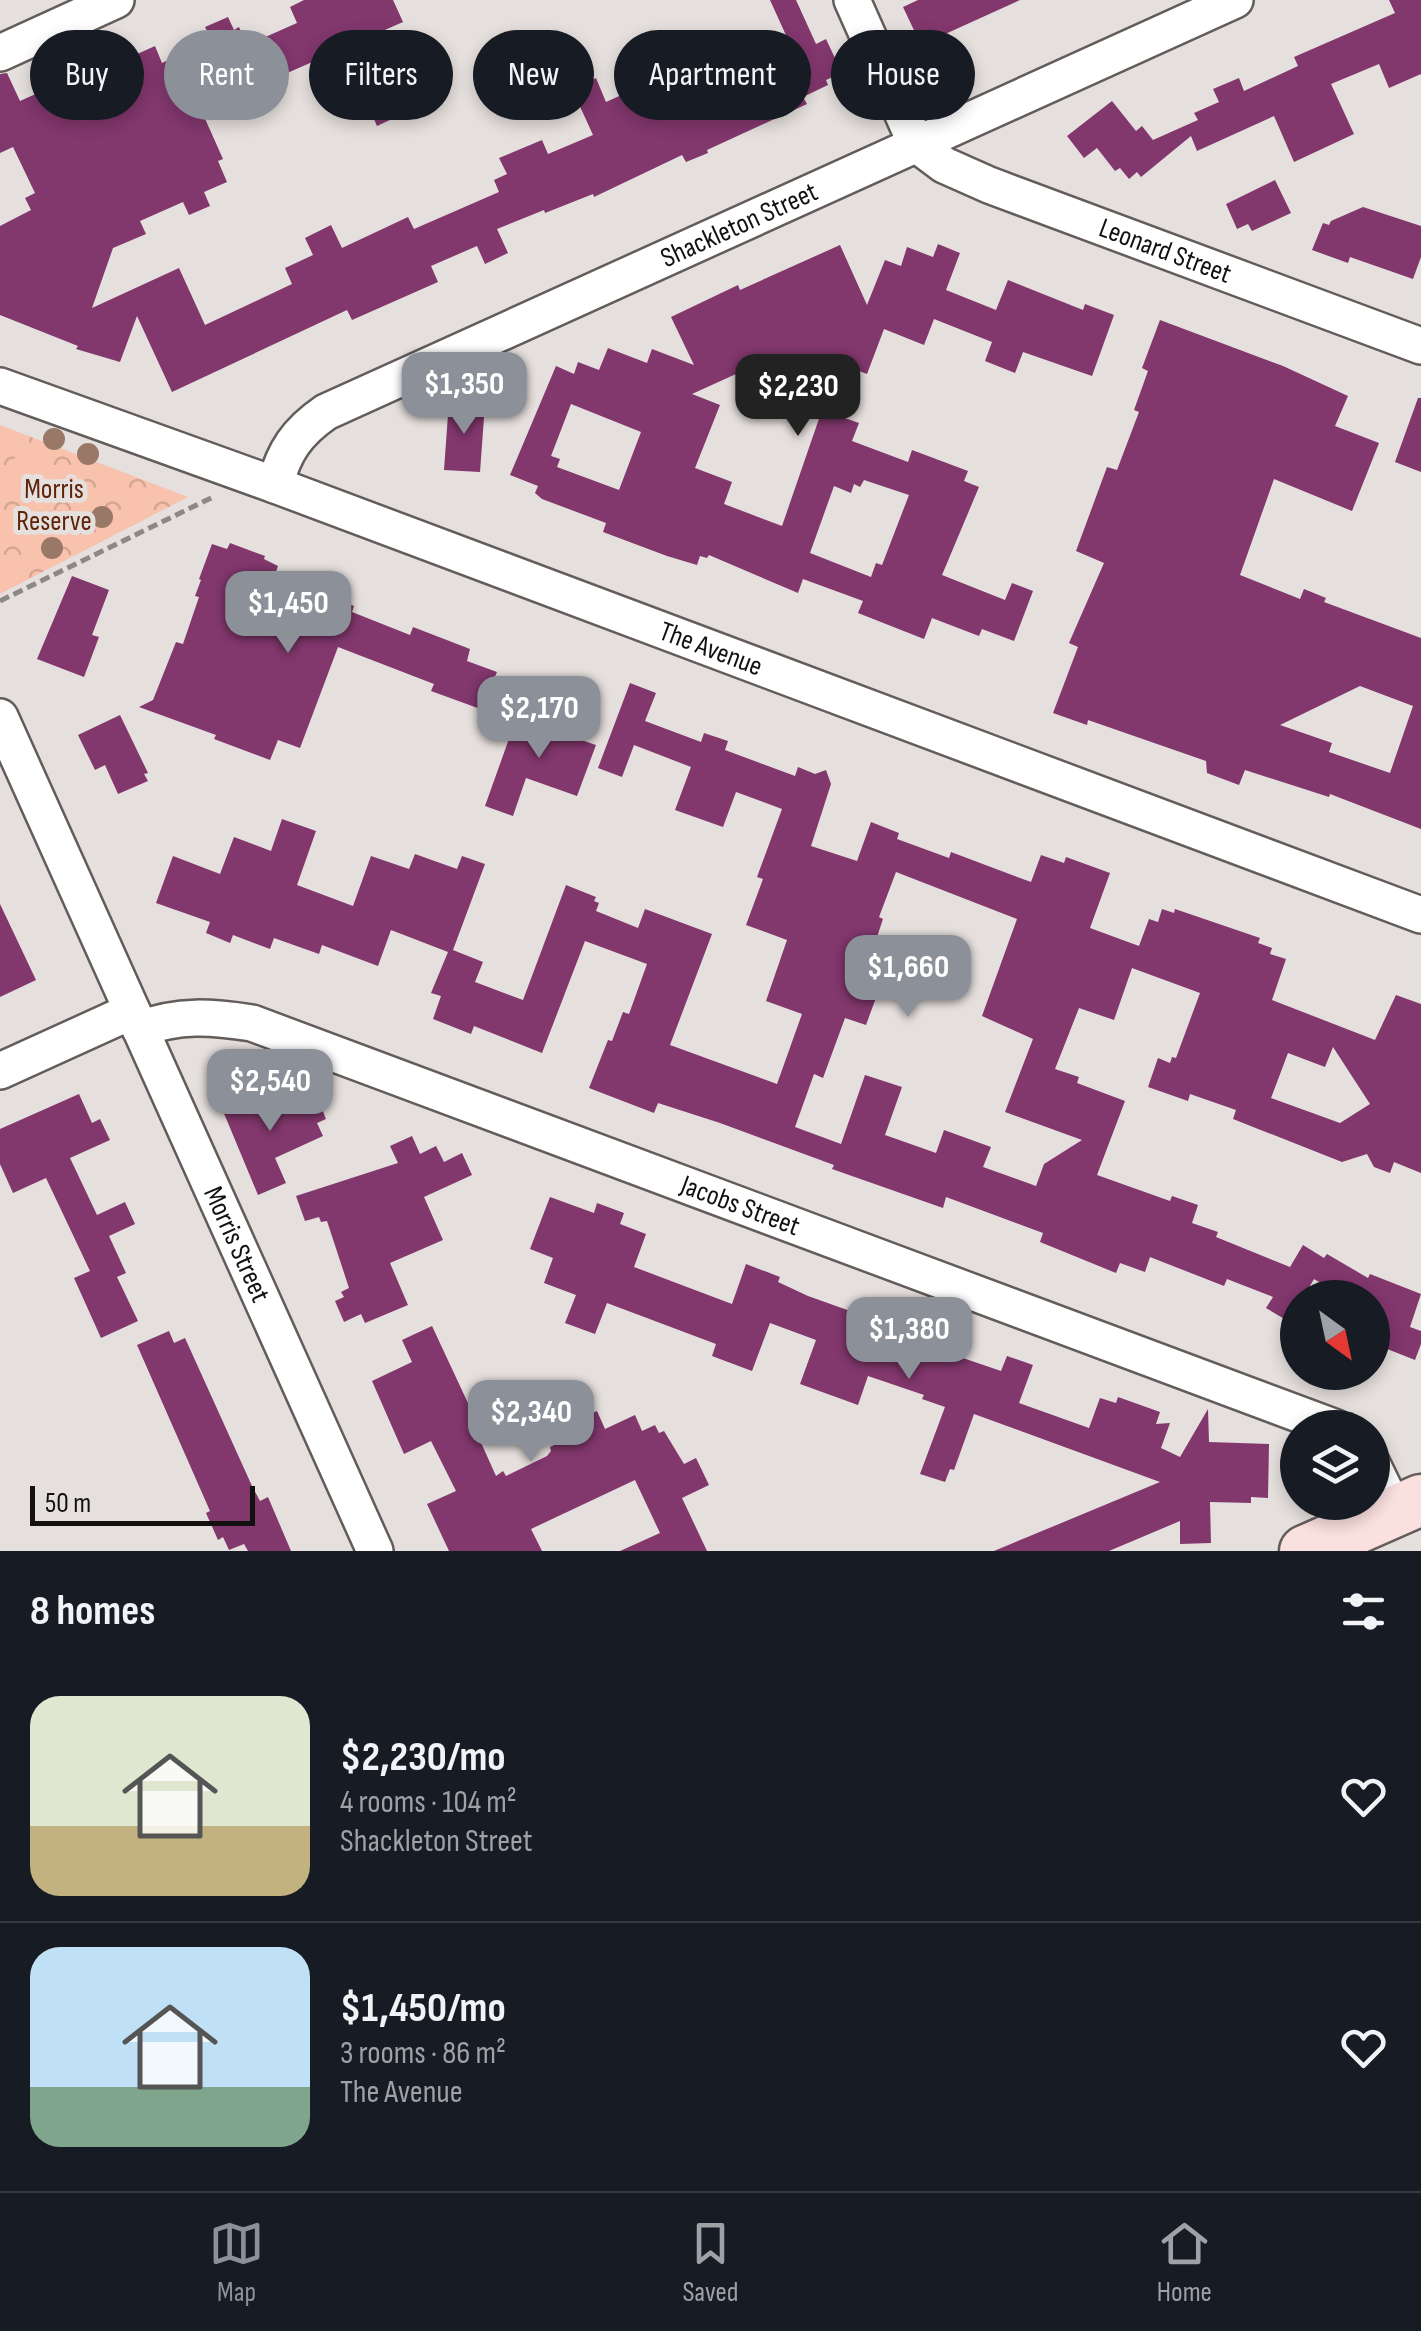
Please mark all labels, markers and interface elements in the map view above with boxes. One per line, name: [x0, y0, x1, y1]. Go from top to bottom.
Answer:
chip: Buy: [30, 30, 144, 120]
chip: Rent: [164, 30, 289, 120]
chip: Filters: [309, 30, 453, 120]
chip: New: [473, 30, 594, 120]
chip: Apartment: [614, 30, 811, 120]
chip: House: [831, 30, 975, 120]
street label: Shackleton Street: [656, 175, 823, 275]
street label: Leonard Street: [1095, 211, 1236, 290]
pin: $1,350: [383, 352, 545, 437]
pin: $2,230: [717, 354, 879, 439]
text: $1,350: [424, 365, 504, 404]
text: $2,230: [757, 367, 839, 406]
park label: Morris Reserve: [16, 473, 92, 538]
pin: $1,450: [207, 571, 369, 656]
text: $1,450: [247, 584, 329, 623]
street label: The Avenue: [655, 614, 767, 683]
pin: $2,170: [458, 676, 620, 761]
text: $2,170: [499, 689, 579, 728]
pin: $1,660: [827, 935, 989, 1020]
text: $1,660: [867, 948, 949, 987]
pin: $2,540: [189, 1049, 351, 1134]
text: $2,540: [229, 1062, 311, 1101]
street label: Jacobs Street: [675, 1168, 805, 1243]
street label: Morris Street: [197, 1181, 277, 1307]
north arrow: [1280, 1280, 1390, 1390]
map controls: [1280, 1280, 1390, 1520]
pin: $1,380: [828, 1297, 990, 1382]
text: $1,380: [868, 1310, 950, 1349]
pin: $2,340: [450, 1380, 612, 1465]
text: $2,340: [490, 1393, 572, 1432]
button: layers: [1280, 1410, 1390, 1520]
scale bar: [30, 1481, 255, 1526]
text: 50 m: [45, 1487, 91, 1520]
icon: filters: [1336, 1584, 1391, 1639]
text: 8 homes: [30, 1586, 155, 1637]
text: $2,230/mo: [340, 1732, 506, 1783]
icon: home: [110, 1736, 230, 1856]
icon: heart: [1336, 1769, 1391, 1824]
text: 4 rooms · 104 m²: [340, 1783, 517, 1822]
text: Shackleton Street: [340, 1822, 533, 1861]
text: $1,450/mo: [340, 1983, 506, 2034]
icon: home: [110, 1987, 230, 2107]
icon: heart: [1336, 2020, 1391, 2075]
text: 3 rooms · 86 m²: [340, 2034, 506, 2073]
text: The Avenue: [340, 2073, 463, 2112]
tab: Map: [209, 2216, 264, 2309]
tab: Saved: [682, 2216, 739, 2309]
tab: Home: [1157, 2216, 1212, 2309]

